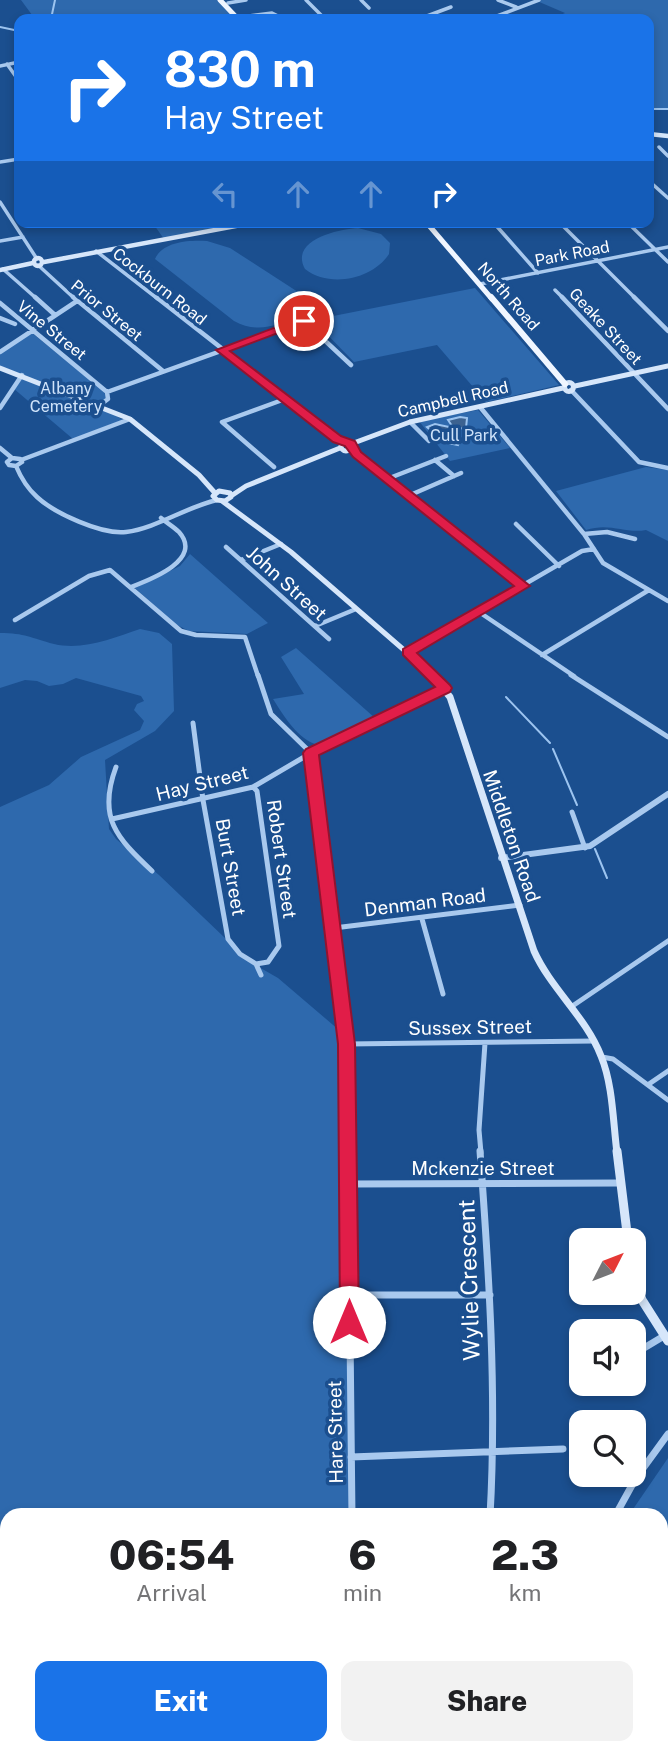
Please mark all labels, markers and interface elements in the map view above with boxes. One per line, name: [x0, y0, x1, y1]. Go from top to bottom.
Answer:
text: 830 m: [164, 40, 316, 98]
icon: right: [49, 42, 140, 133]
text: Hay Street: [164, 99, 324, 136]
icon: left: [206, 175, 244, 213]
icon: ahead: [279, 175, 317, 213]
icon: ahead: [352, 175, 390, 213]
icon: right: [425, 175, 463, 213]
street label: Park Road: [533, 237, 611, 270]
street label: Cockburn Road: [109, 244, 210, 329]
street label: North Road: [474, 258, 543, 334]
street label: Prior Street: [67, 276, 146, 345]
street label: Geake Street: [565, 284, 646, 369]
pin: [274, 291, 334, 351]
street label: Vine Street: [13, 297, 90, 364]
icon: arrive: [285, 302, 323, 340]
street label: Campbell Road: [396, 378, 510, 421]
park label: Albany Cemetery: [30, 379, 103, 416]
park label: Cull Park: [430, 426, 498, 445]
street label: John Street: [242, 541, 332, 625]
street label: Hay Street: [153, 761, 251, 805]
street label: Middleton Road: [479, 767, 545, 905]
street label: Robert Street: [263, 798, 301, 920]
street label: Burt Street: [212, 817, 250, 917]
street label: Denman Road: [363, 884, 487, 920]
street label: Sussex Street: [408, 1015, 532, 1039]
street label: Mckenzie Street: [411, 1157, 555, 1179]
street label: Wylie Crescent: [452, 1199, 485, 1361]
north arrow: [569, 1228, 646, 1306]
map controls: [569, 1228, 646, 1487]
position arrow: [312, 1285, 386, 1359]
button: sound: [569, 1319, 646, 1396]
street label: Hare Street: [323, 1380, 347, 1484]
button: search: [569, 1410, 646, 1487]
text: 06:54: [109, 1530, 234, 1579]
text: 6: [348, 1530, 377, 1579]
text: 2.3: [491, 1530, 559, 1579]
text: Arrival: [136, 1579, 207, 1606]
text: min: [343, 1579, 382, 1606]
text: km: [509, 1579, 541, 1606]
button: Exit: [35, 1661, 327, 1741]
button: Share: [341, 1661, 633, 1741]

